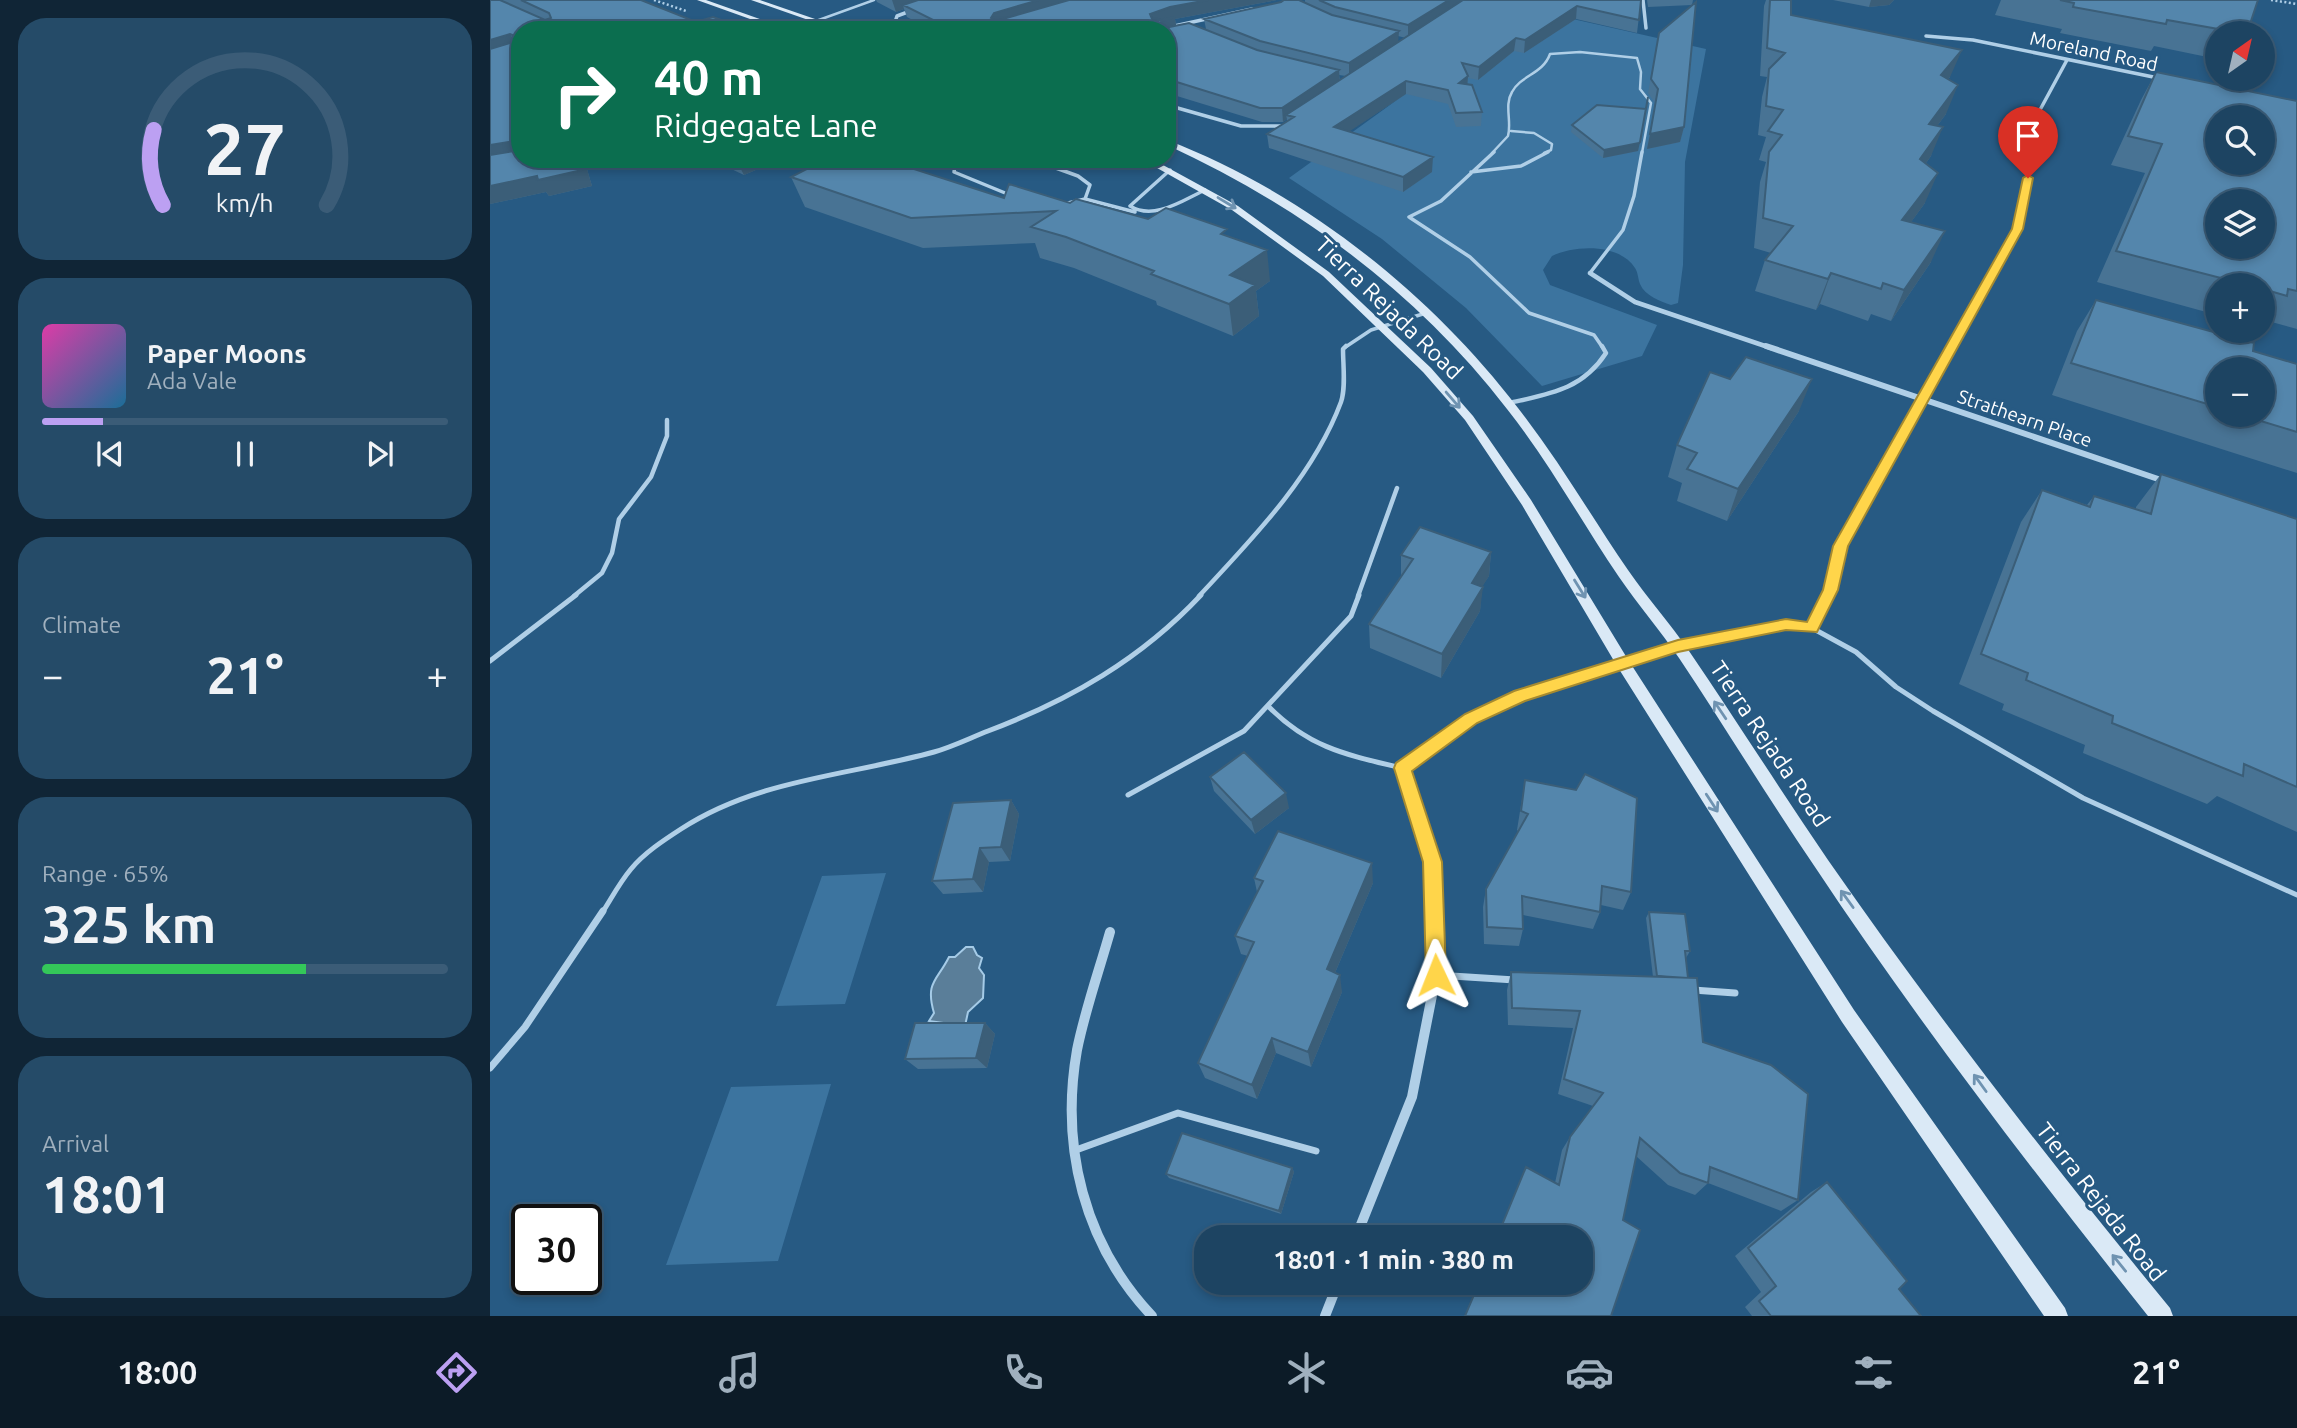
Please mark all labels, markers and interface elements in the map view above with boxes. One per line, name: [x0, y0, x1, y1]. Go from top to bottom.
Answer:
north arrow: [2205, 21, 2275, 91]
map controls: [2205, 21, 2275, 427]
street label: Moreland Road: [2028, 27, 2160, 75]
icon: right: [539, 49, 630, 140]
text: 40 m: [654, 49, 763, 104]
button: search: [2205, 105, 2275, 175]
pin: [1998, 106, 2058, 178]
text: 27: [204, 107, 286, 189]
text: Ridgegate Lane: [654, 107, 878, 143]
icon: arrive: [2009, 117, 2047, 155]
text: km/h: [216, 189, 274, 217]
button: layers: [2205, 189, 2275, 259]
one-way arrow: [1217, 196, 1237, 210]
street label: Tierra Rejada Road: [1311, 231, 1468, 384]
button: +: [2205, 273, 2275, 343]
text: Paper Moons: [147, 339, 306, 368]
button: −: [2205, 357, 2275, 427]
text: Ada Vale: [147, 368, 237, 393]
street label: Strathearn Place: [1955, 385, 2095, 451]
one-way arrow: [1445, 391, 1461, 409]
icon: previous: [91, 435, 129, 473]
icon: pause: [226, 435, 264, 473]
icon: next: [361, 435, 399, 473]
one-way arrow: [1573, 578, 1587, 598]
text: Climate: [42, 612, 121, 637]
text: 21°: [206, 646, 284, 704]
text: −: [42, 654, 63, 696]
text: +: [427, 654, 448, 696]
street label: Tierra Rejada Road: [1706, 656, 1835, 831]
one-way arrow: [1713, 700, 1727, 720]
one-way arrow: [1705, 793, 1720, 812]
text: Range · 65%: [42, 861, 169, 886]
one-way arrow: [1839, 890, 1854, 909]
text: 325 km: [42, 895, 216, 953]
position arrow: [1399, 938, 1473, 1012]
one-way arrow: [1973, 1074, 1988, 1093]
street label: Tierra Rejada Road: [2032, 1118, 2171, 1286]
text: Arrival: [42, 1131, 109, 1156]
text: 18:01: [42, 1165, 172, 1223]
speed limit sign: 30: [511, 1204, 602, 1295]
text: 18:01 · 1 min · 380 m: [1273, 1245, 1514, 1274]
one-way arrow: [2112, 1254, 2127, 1272]
icon: directions: [432, 1348, 481, 1397]
icon: music: [715, 1348, 764, 1397]
icon: phone: [999, 1348, 1048, 1397]
icon: climate: [1282, 1348, 1331, 1397]
icon: car: [1565, 1348, 1614, 1397]
icon: filters: [1849, 1348, 1898, 1397]
text: 18:00: [117, 1354, 197, 1390]
text: 21°: [2132, 1354, 2180, 1390]

